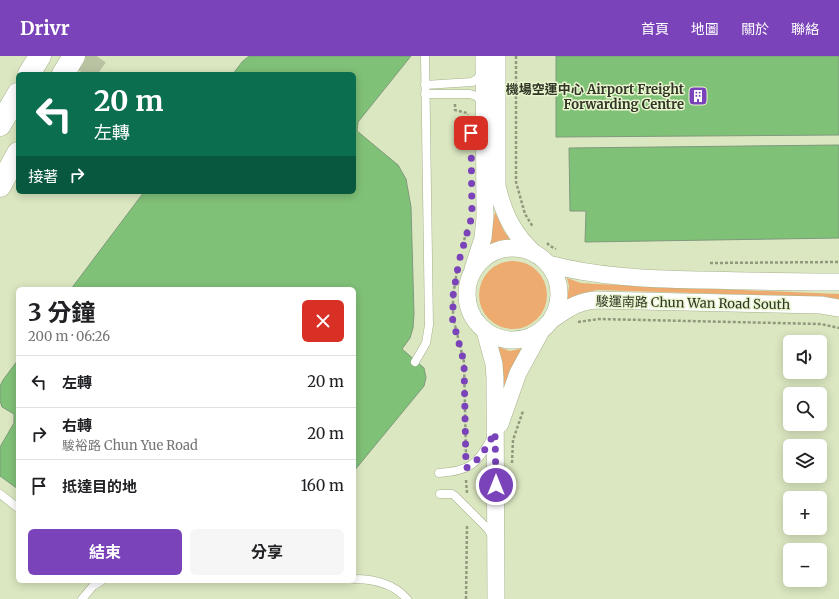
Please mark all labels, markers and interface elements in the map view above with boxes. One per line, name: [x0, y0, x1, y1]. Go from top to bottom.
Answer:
text: Drivr: [20, 16, 70, 40]
text: 首頁: [641, 20, 669, 38]
text: 地圖: [691, 20, 719, 38]
text: 關於: [741, 20, 769, 38]
text: 聯絡: [791, 20, 819, 38]
place label: 機場空運中心 Airport Freight Forwarding Centre: [506, 81, 685, 113]
text: 20 m: [94, 83, 163, 119]
building icon: 機場空運中心 Airport Freight Forwarding Centre: [687, 85, 709, 107]
icon: left: [28, 88, 80, 140]
pin: [454, 116, 488, 150]
text: 左轉: [94, 121, 130, 144]
icon: arrive: [460, 122, 482, 144]
icon: right: [66, 164, 88, 186]
text: 接著: [28, 167, 58, 186]
street label: 駿運南路 Chun Wan Road South: [596, 293, 791, 313]
text: 3 分鐘: [28, 297, 95, 328]
button: close: [302, 300, 344, 342]
text: 200 m · 06:26: [28, 328, 110, 345]
map controls: [783, 335, 827, 587]
button: sound: [783, 335, 827, 379]
icon: left: [28, 371, 50, 393]
text: 20 m: [307, 372, 344, 391]
text: 左轉: [62, 373, 92, 392]
button: search: [783, 387, 827, 431]
text: 右轉: [62, 416, 92, 435]
icon: right: [28, 423, 50, 445]
text: 20 m: [307, 424, 344, 443]
text: 駿裕路 Chun Yue Road: [62, 437, 198, 454]
button: layers: [783, 439, 827, 483]
position arrow: [475, 464, 517, 506]
icon: arrive: [28, 475, 50, 497]
text: 160 m: [301, 476, 344, 495]
text: 抵達目的地: [62, 477, 137, 496]
button: +: [783, 491, 827, 535]
button: 結束: [28, 529, 182, 575]
button: 分享: [190, 529, 344, 575]
button: −: [783, 543, 827, 587]

